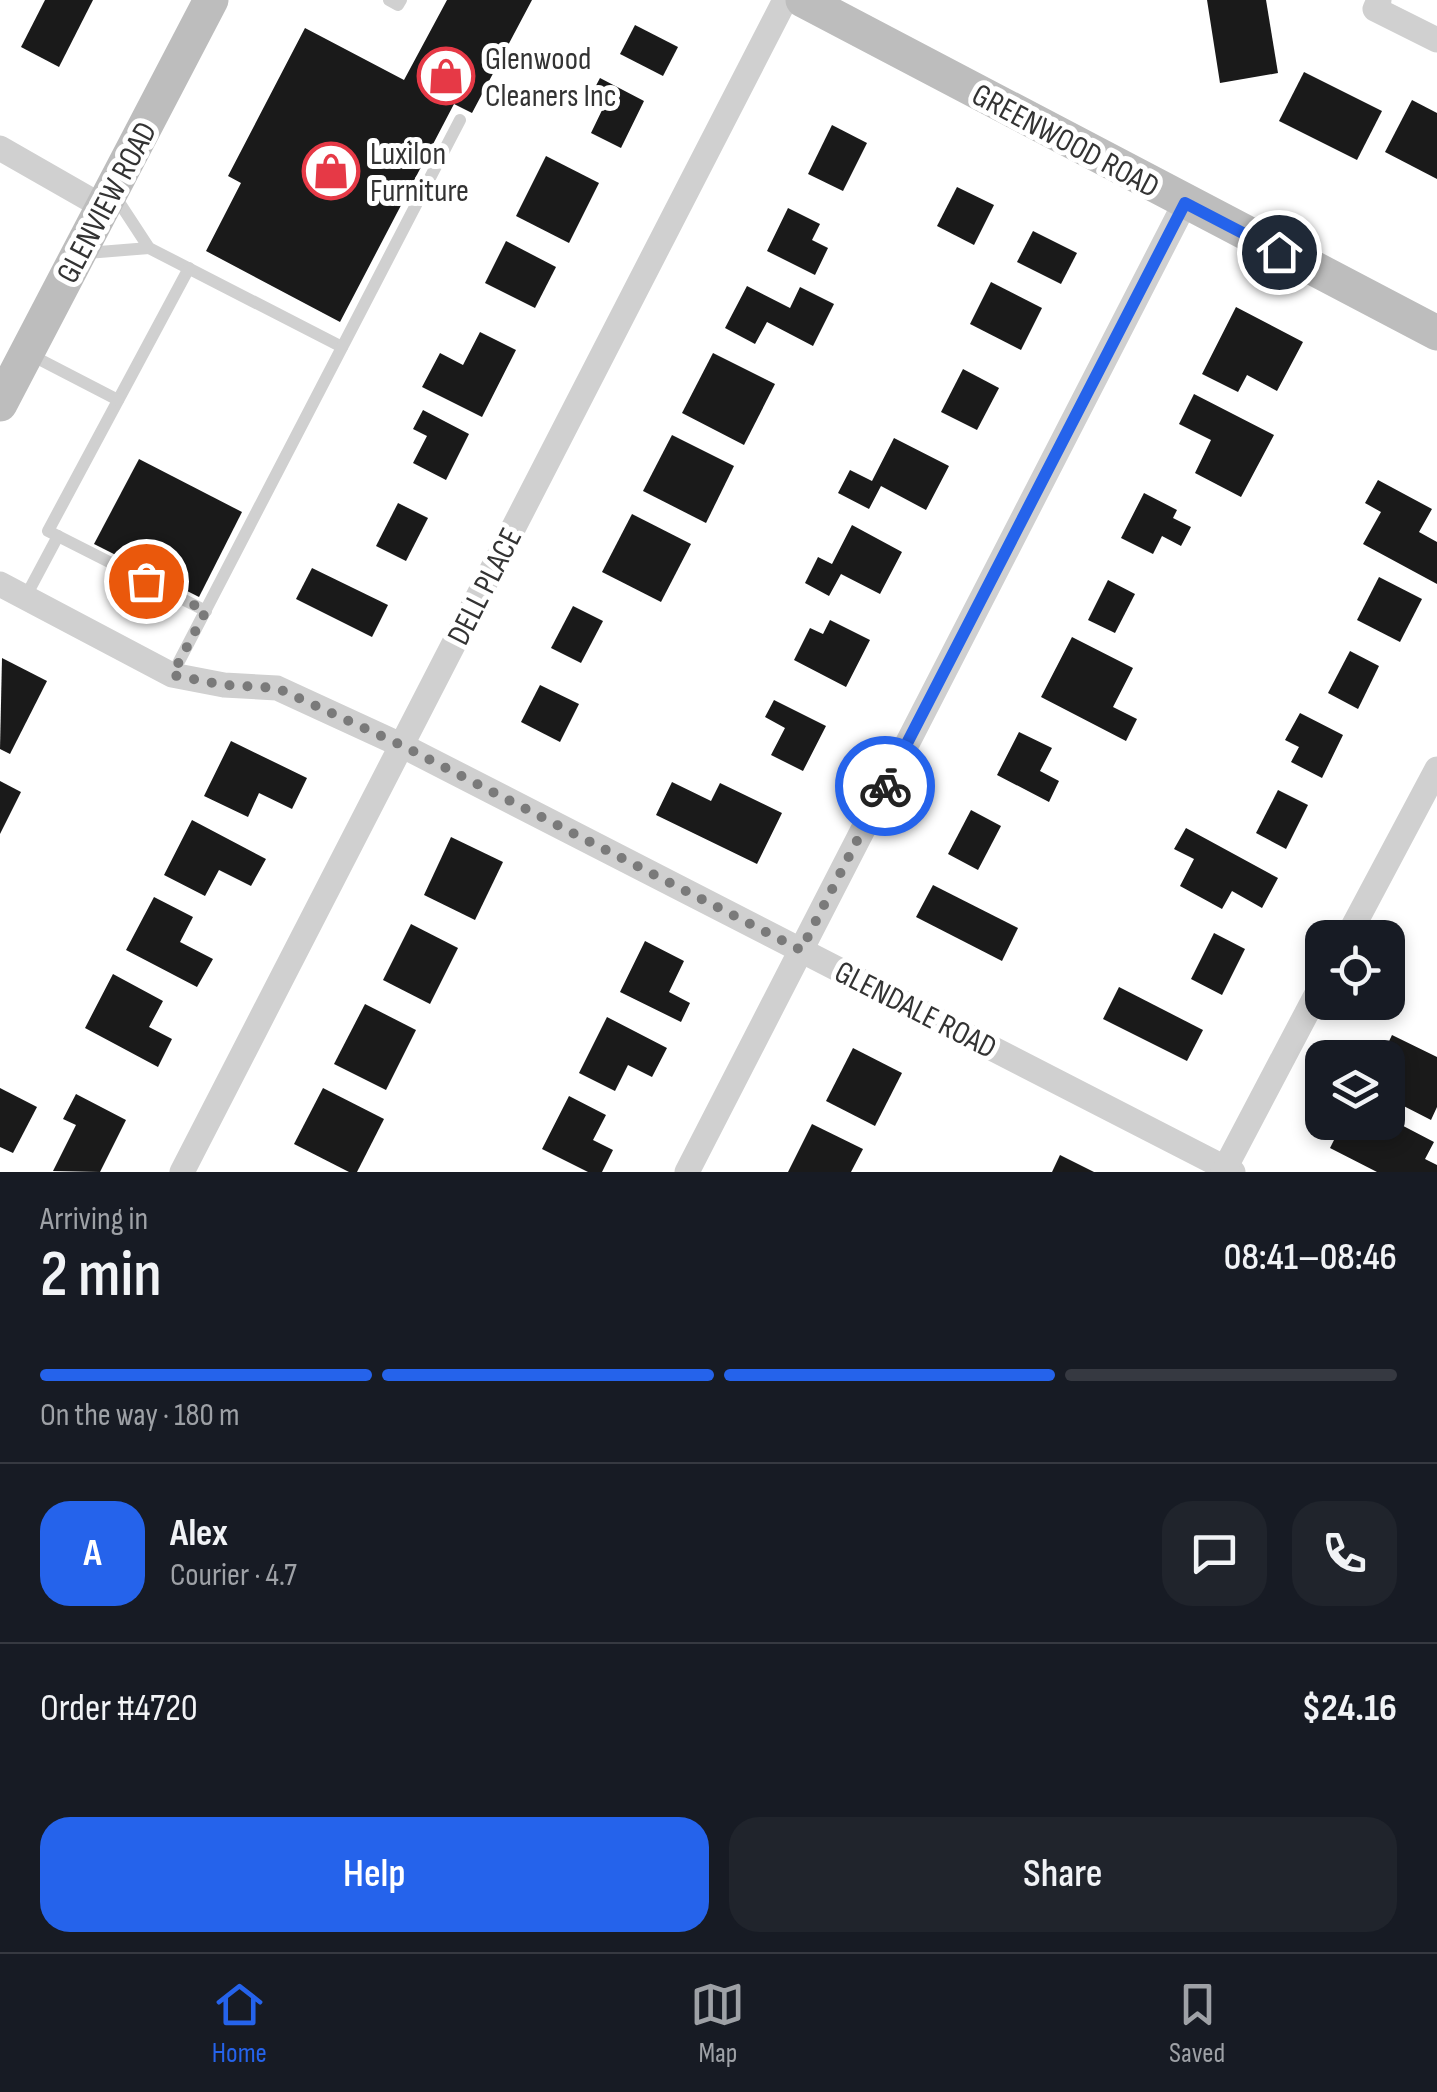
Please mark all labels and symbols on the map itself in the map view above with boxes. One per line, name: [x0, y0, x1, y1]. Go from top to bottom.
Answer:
place label: Glenwood Cleaners Inc: [485, 40, 616, 116]
shop icon: Glenwood Cleaners Inc: [416, 46, 476, 106]
street label: GREENWOOD ROAD: [965, 76, 1165, 207]
street label: GLENVIEW ROAD: [49, 115, 166, 290]
place label: Luxilon Furniture: [370, 135, 469, 211]
shop icon: Luxilon Furniture: [301, 141, 361, 201]
pin: [1237, 210, 1322, 295]
street label: DELL PLACE: [439, 522, 531, 651]
pin: [104, 539, 189, 624]
courier: [835, 736, 935, 836]
street label: GLENDALE ROAD: [828, 953, 1003, 1068]

